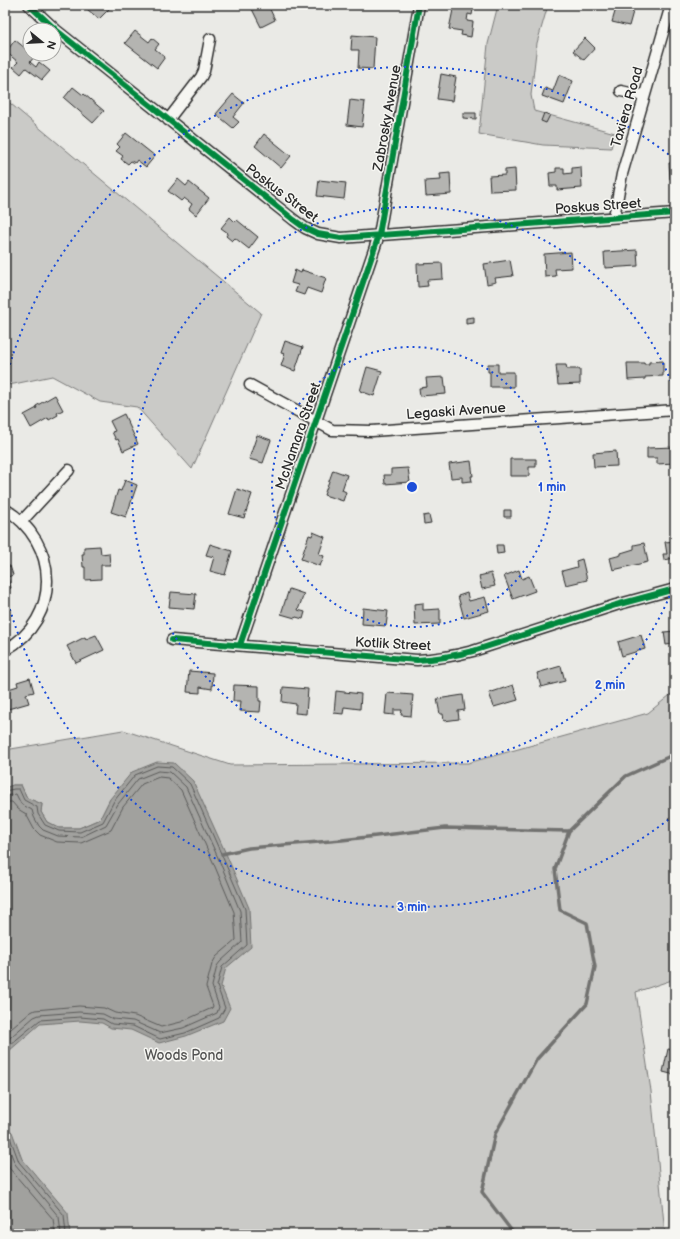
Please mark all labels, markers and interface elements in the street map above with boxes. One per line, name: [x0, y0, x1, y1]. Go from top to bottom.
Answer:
north arrow: [22, 22, 62, 62]
text: N: [44, 39, 58, 51]
street label: Zabrosky Avenue: [369, 64, 405, 173]
street label: Taxiera Road: [607, 65, 647, 149]
street label: Poskus Street: [242, 160, 322, 226]
street label: Poskus Street: [554, 194, 642, 217]
street label: McNamara Street: [272, 380, 325, 492]
street label: Legaski Avenue: [406, 399, 506, 423]
centre of rings: [405, 480, 419, 494]
text: 1 min: [538, 480, 566, 495]
street label: Kotlik Street: [355, 634, 432, 655]
text: 2 min: [595, 678, 625, 693]
text: 3 min: [397, 900, 427, 915]
park label: Woods Pond: [145, 1047, 223, 1064]

